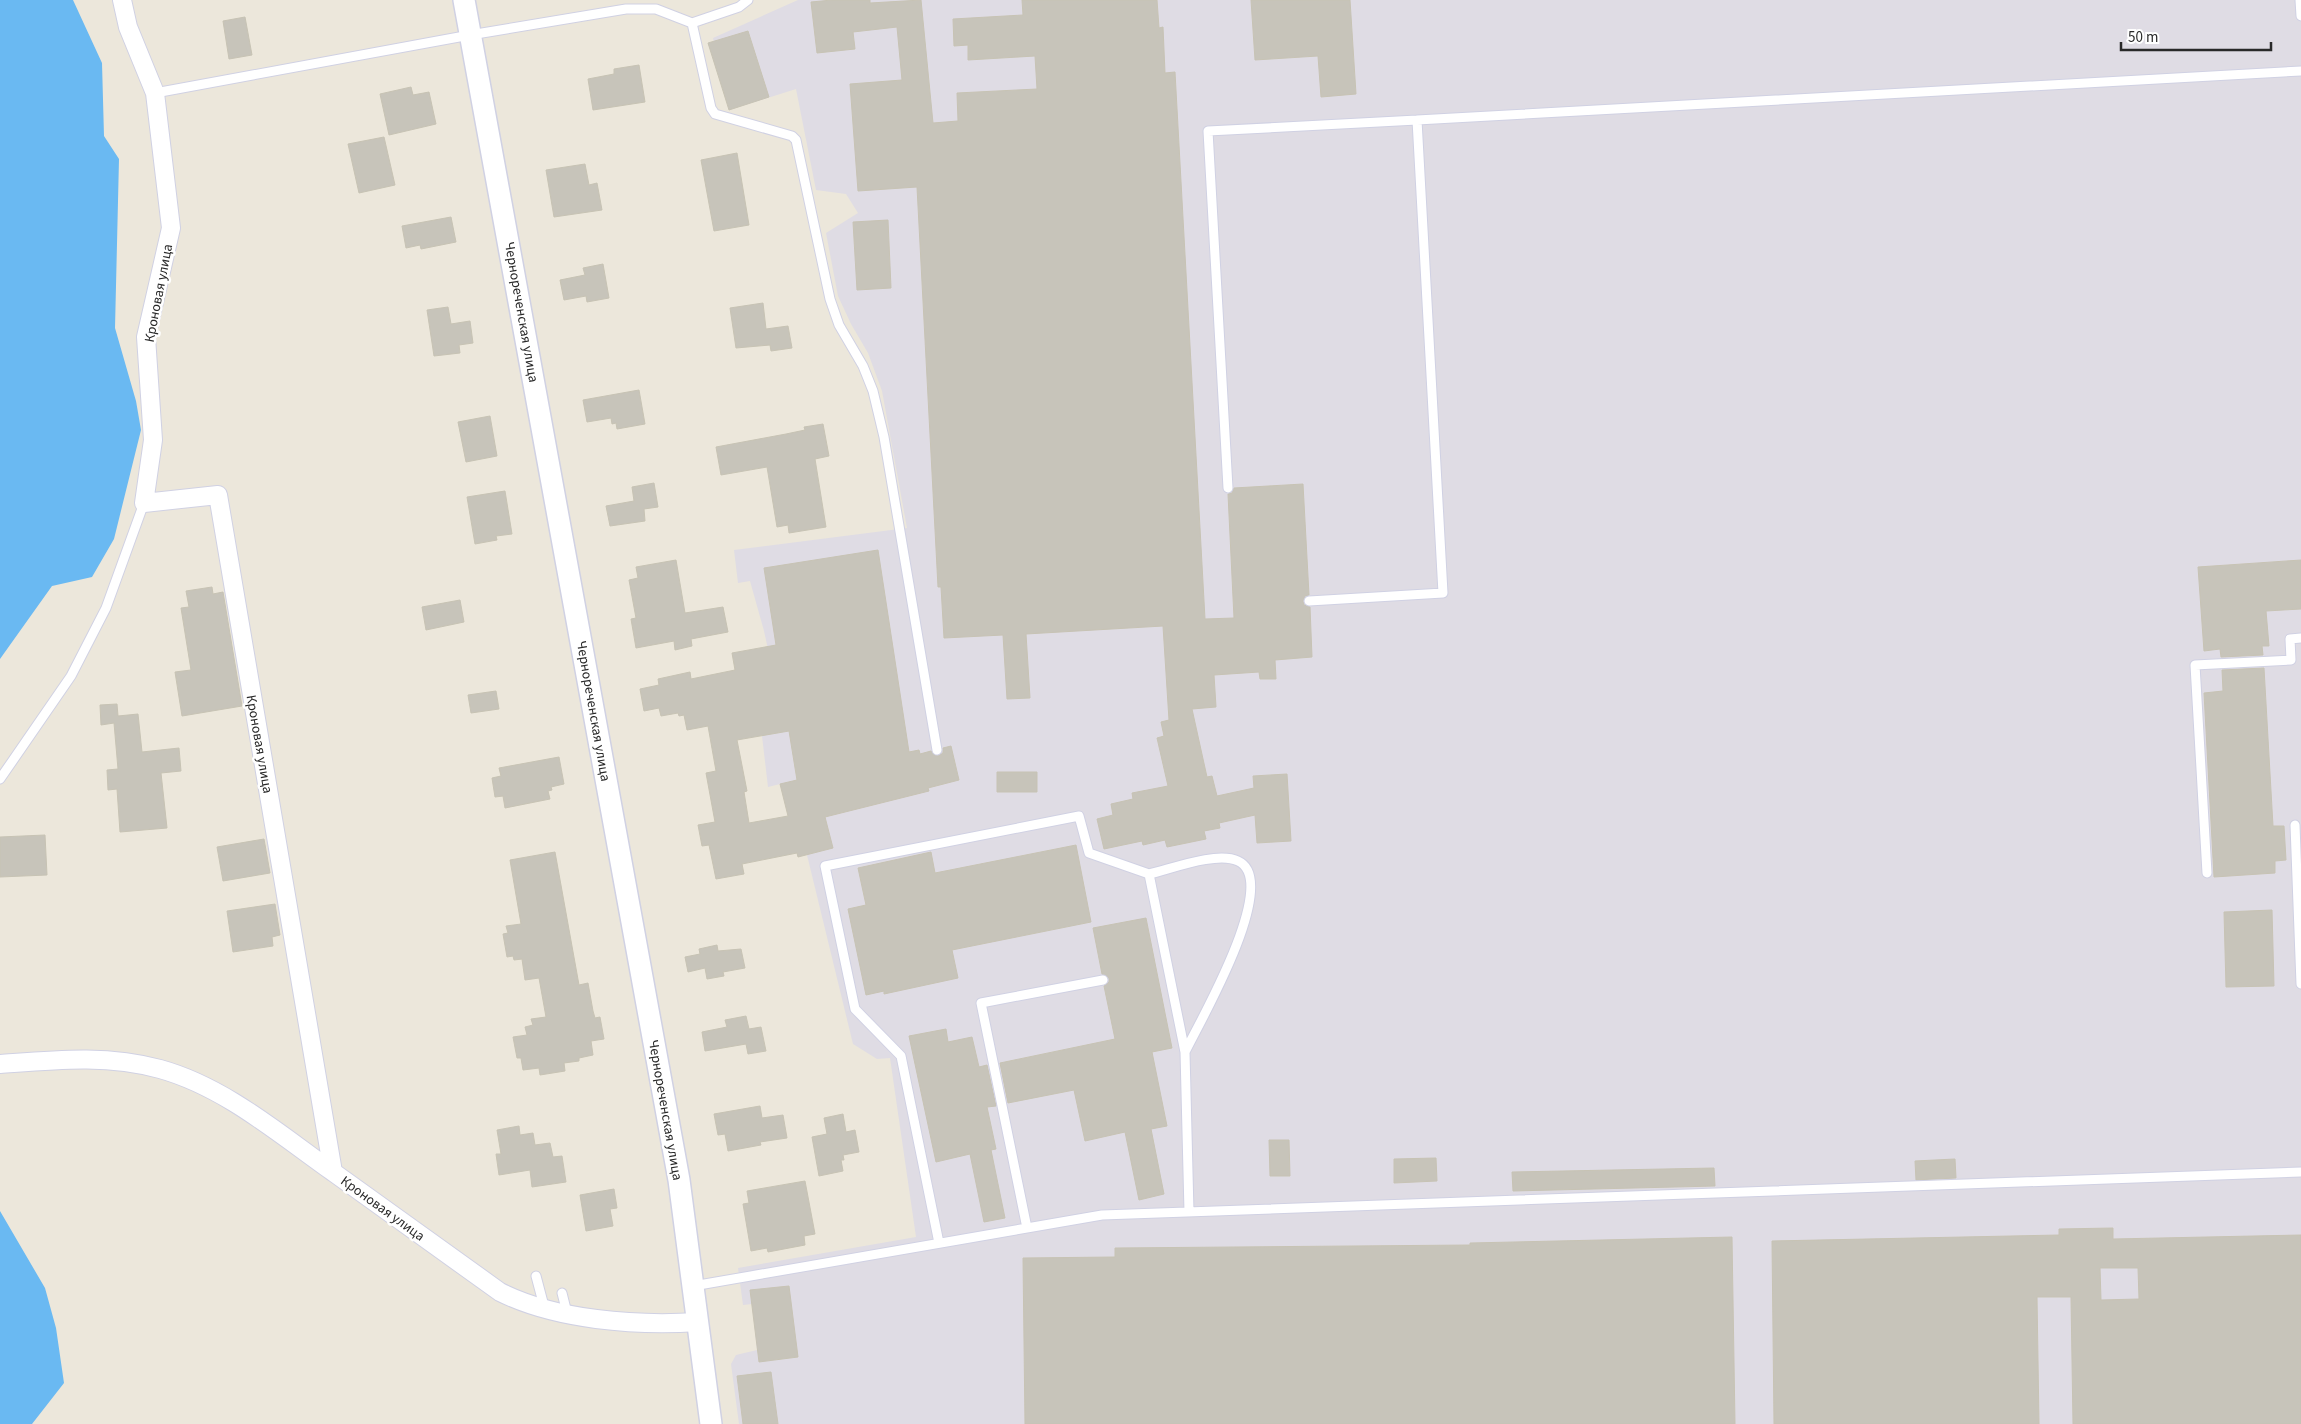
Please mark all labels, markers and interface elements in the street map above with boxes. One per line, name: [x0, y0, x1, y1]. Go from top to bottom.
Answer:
scale bar: [2121, 20, 2271, 52]
text: 50 m: [2128, 27, 2158, 48]
street label: Чернореченская улица: [499, 240, 543, 384]
street label: Кроновая улица: [140, 242, 178, 344]
street label: Чернореченская улица: [571, 639, 615, 783]
street label: Кроновая улица: [241, 693, 278, 795]
street label: Чернореченская улица: [643, 1038, 687, 1182]
street label: Кроновая улица: [336, 1171, 429, 1246]

